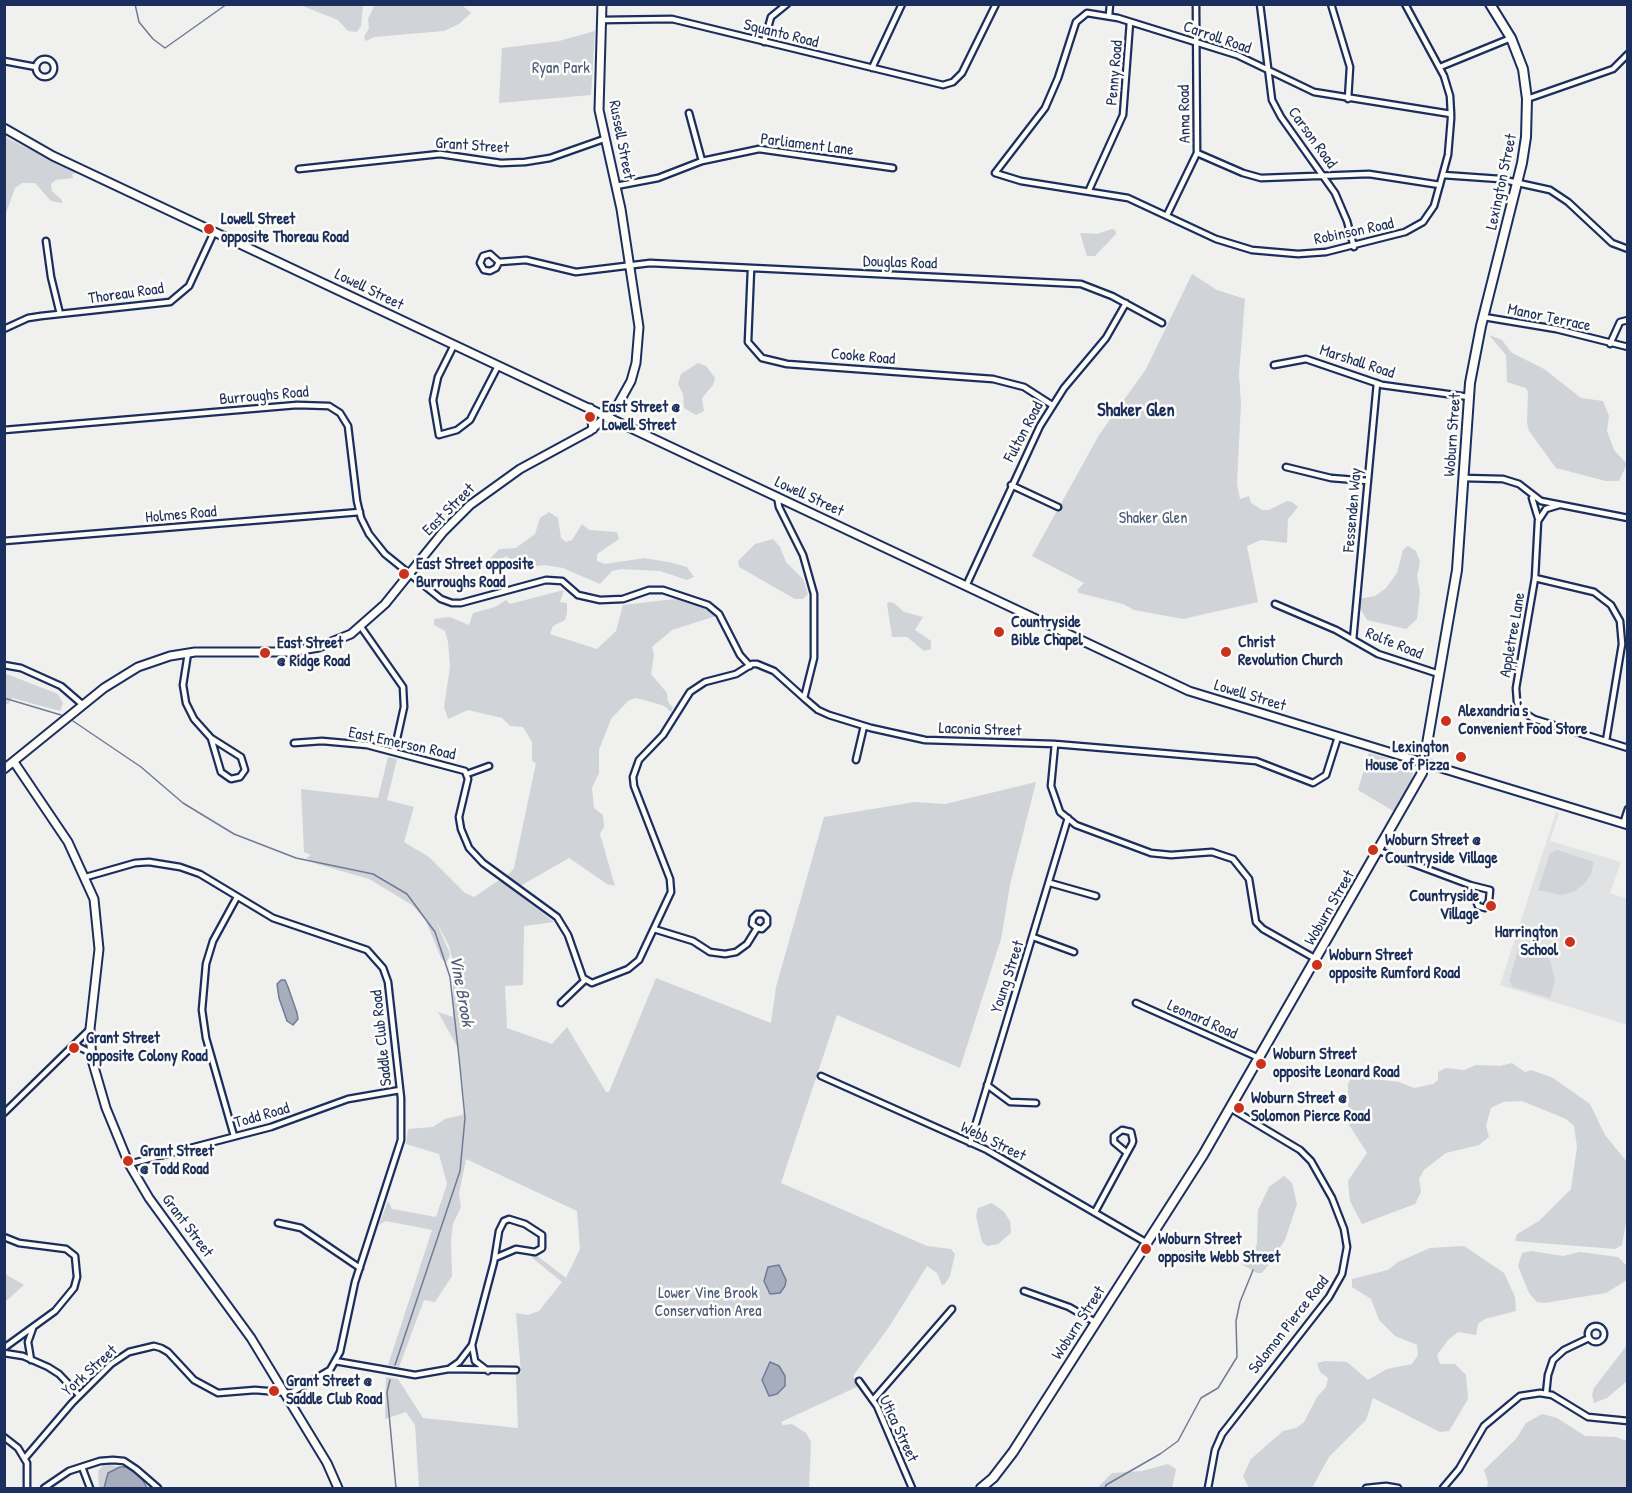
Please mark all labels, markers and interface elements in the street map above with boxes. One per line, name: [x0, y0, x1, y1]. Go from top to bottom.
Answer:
street label: Squanto Road: [742, 15, 820, 53]
street label: Carroll Road: [1180, 17, 1254, 59]
street label: Penny Road: [1103, 40, 1127, 106]
park label: Ryan Park: [532, 59, 590, 79]
street label: Anna Road: [1175, 85, 1195, 143]
street label: Russell Street: [604, 99, 638, 181]
street label: Carson Road: [1283, 104, 1341, 172]
street label: Parliament Lane: [759, 130, 855, 160]
street label: Lexington Street: [1482, 132, 1522, 232]
street label: Grant Street: [435, 134, 509, 158]
place label: Lowell Street opposite Thoreau Road: [221, 210, 349, 248]
street label: Robinson Road: [1312, 214, 1396, 250]
marker: Lowell Street opposite Thoreau Road: [202, 222, 216, 236]
street label: Douglas Road: [863, 252, 937, 274]
street label: Lowell Street: [332, 265, 406, 315]
street label: Thoreau Road: [87, 279, 165, 309]
street label: Manor Terrace: [1506, 300, 1592, 336]
street label: Marshall Road: [1317, 341, 1397, 383]
street label: Cooke Road: [830, 345, 896, 369]
street label: Burroughs Road: [219, 383, 309, 409]
street label: Woburn Street: [1441, 393, 1465, 477]
place label: East Street @ Lowell Street: [602, 398, 680, 436]
street label: Fulton Road: [1000, 398, 1048, 466]
district label: Shaker Glen: [1097, 400, 1175, 422]
marker: East Street @ Lowell Street: [583, 410, 597, 424]
street label: Fessenden Way: [1340, 467, 1366, 553]
street label: Lowell Street: [771, 473, 847, 521]
street label: East Street: [419, 480, 479, 540]
street label: Holmes Road: [145, 502, 217, 528]
park label: Shaker Glen: [1119, 509, 1187, 529]
place label: East Street opposite Burroughs Road: [416, 555, 534, 593]
marker: East Street opposite Burroughs Road: [397, 567, 411, 581]
street label: Appletree Lane: [1496, 591, 1530, 679]
place label: Countryside Bible Chapel: [1011, 613, 1083, 651]
street label: Rolfe Road: [1363, 624, 1425, 664]
marker: Countryside Bible Chapel: [992, 625, 1006, 639]
place label: Christ Revolution Church: [1238, 633, 1343, 671]
place label: East Street @ Ridge Road: [277, 634, 350, 672]
marker: Christ Revolution Church: [1219, 645, 1233, 659]
marker: East Street @ Ridge Road: [258, 646, 272, 660]
street label: Lowell Street: [1212, 676, 1288, 716]
place label: Alexandria's Convenient Food Store: [1458, 702, 1587, 740]
marker: Alexandria's Convenient Food Store: [1439, 714, 1453, 728]
street label: Laconia Street: [938, 719, 1022, 741]
street label: East Emerson Road: [347, 723, 457, 765]
place label: Lexington House of Pizza: [1365, 738, 1449, 776]
marker: Lexington House of Pizza: [1454, 750, 1468, 764]
place label: Woburn Street @ Countryside Village: [1385, 831, 1498, 869]
marker: Woburn Street @ Countryside Village: [1366, 843, 1380, 857]
street label: Woburn Street: [1301, 867, 1359, 949]
place label: Countryside Village: [1409, 887, 1479, 925]
marker: Countryside Village: [1484, 899, 1498, 913]
place label: Harrington School: [1495, 923, 1558, 961]
marker: Harrington School: [1563, 935, 1577, 949]
street label: Young Street: [987, 938, 1029, 1016]
place label: Woburn Street opposite Rumford Road: [1329, 946, 1460, 984]
water label: Vine Brook: [444, 954, 478, 1028]
marker: Woburn Street opposite Rumford Road: [1310, 958, 1324, 972]
street label: Saddle Club Road: [367, 989, 397, 1087]
street label: Leonard Road: [1164, 996, 1240, 1044]
place label: Grant Street opposite Colony Road: [86, 1029, 208, 1067]
marker: Grant Street opposite Colony Road: [67, 1041, 81, 1055]
place label: Woburn Street opposite Leonard Road: [1273, 1045, 1399, 1083]
marker: Woburn Street opposite Leonard Road: [1254, 1057, 1268, 1071]
place label: Woburn Street @ Solomon Pierce Road: [1251, 1089, 1370, 1127]
street label: Todd Road: [232, 1099, 292, 1133]
marker: Woburn Street @ Solomon Pierce Road: [1232, 1101, 1246, 1115]
street label: Webb Street: [957, 1118, 1029, 1166]
place label: Grant Street @ Todd Road: [140, 1142, 214, 1180]
marker: Grant Street @ Todd Road: [121, 1154, 135, 1168]
street label: Grant Street: [157, 1191, 217, 1261]
place label: Woburn Street opposite Webb Street: [1158, 1230, 1280, 1268]
marker: Woburn Street opposite Webb Street: [1139, 1242, 1153, 1256]
street label: Solomon Pierce Road: [1245, 1272, 1333, 1378]
street label: Woburn Street: [1048, 1283, 1110, 1363]
park label: Lower Vine Brook Conservation Area: [655, 1284, 761, 1322]
street label: York Street: [59, 1341, 121, 1401]
place label: Grant Street @ Saddle Club Road: [286, 1372, 382, 1410]
marker: Grant Street @ Saddle Club Road: [267, 1384, 281, 1398]
street label: Utica Street: [874, 1393, 922, 1465]

